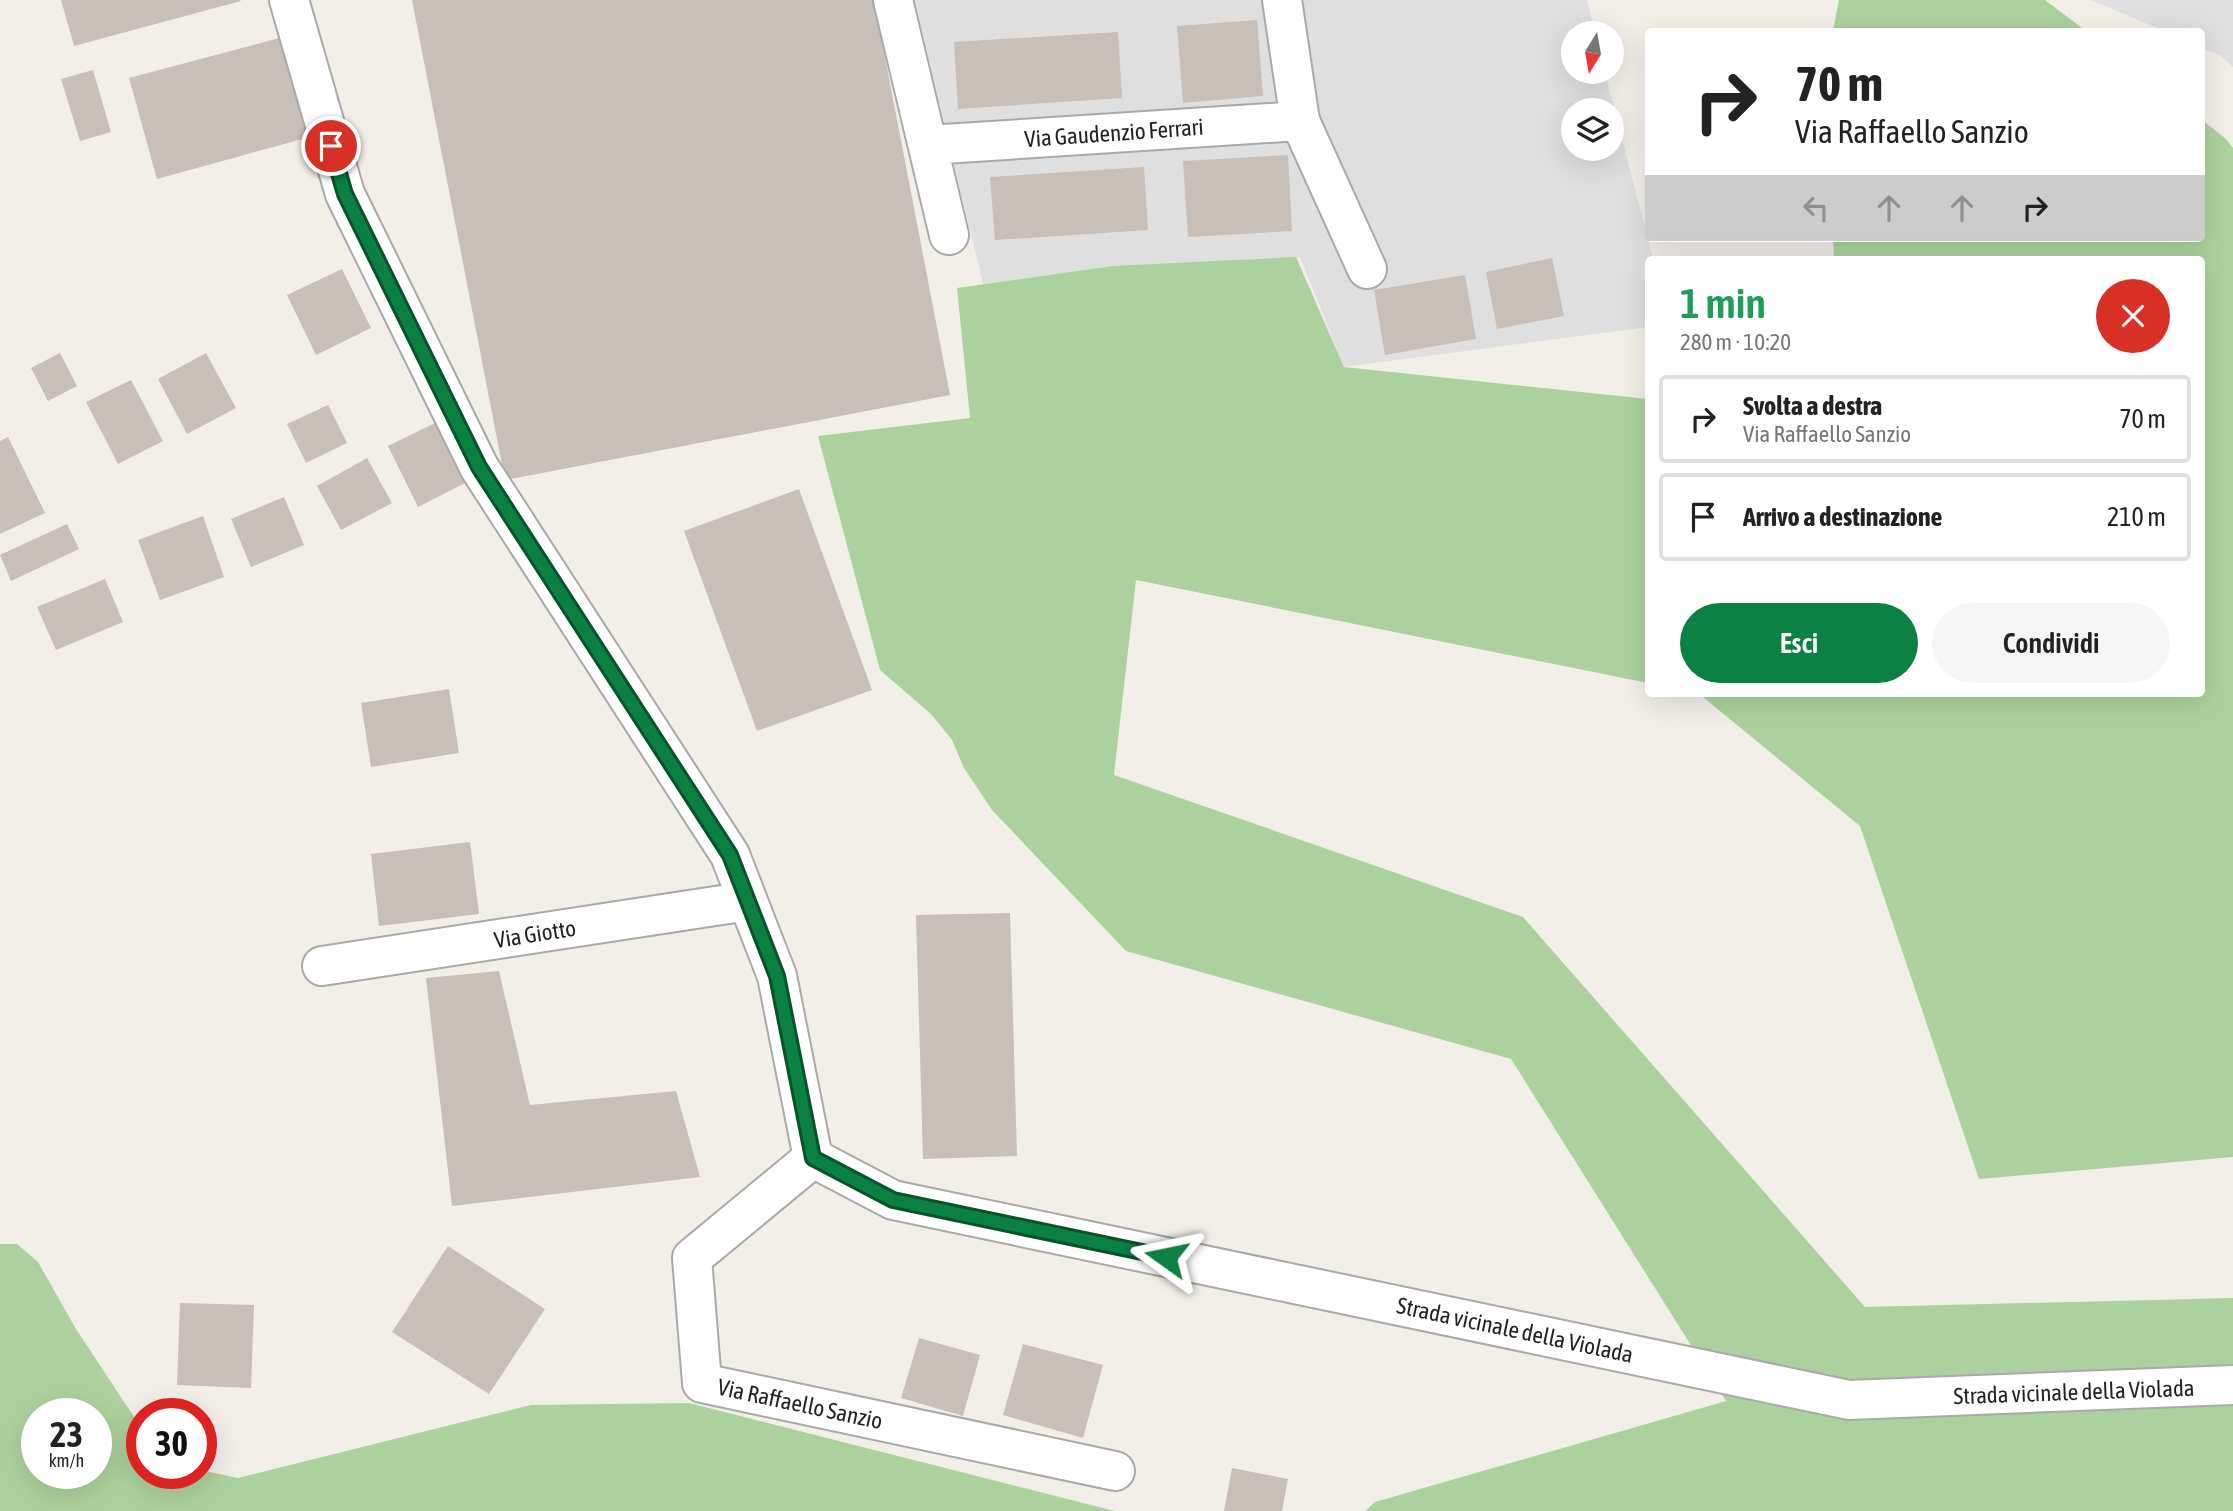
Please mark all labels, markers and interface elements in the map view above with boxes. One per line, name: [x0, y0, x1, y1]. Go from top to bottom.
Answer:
north arrow: [1561, 21, 1624, 84]
map controls: [1561, 21, 1624, 161]
text: 70 m: [1795, 55, 1883, 111]
icon: right: [1680, 56, 1771, 147]
button: layers: [1561, 98, 1624, 161]
text: Via Raffaello Sanzio: [1795, 113, 2029, 150]
street label: Via Gaudenzio Ferrari: [1024, 114, 1204, 152]
pin: [301, 116, 361, 176]
icon: arrive: [312, 127, 350, 165]
icon: left: [1797, 189, 1835, 227]
icon: ahead: [1870, 189, 1908, 227]
icon: ahead: [1943, 189, 1981, 227]
icon: right: [2016, 189, 2054, 227]
text: 1 min: [1680, 279, 1766, 327]
button: close: [2096, 279, 2170, 353]
text: 280 m · 10:20: [1680, 329, 1791, 355]
text: Svolta a destra: [1743, 391, 1882, 421]
icon: right: [1684, 400, 1722, 438]
text: 70 m: [2119, 404, 2166, 434]
text: Via Raffaello Sanzio: [1743, 421, 1911, 447]
icon: arrive: [1684, 498, 1722, 536]
text: Arrivo a destinazione: [1743, 502, 1942, 532]
text: 210 m: [2107, 502, 2166, 532]
button: Esci: [1680, 603, 1918, 683]
button: Condividi: [1932, 603, 2170, 683]
street label: Via Giotto: [492, 915, 578, 953]
position arrow: [1129, 1220, 1203, 1294]
street label: Strada vicinale della Violada: [1394, 1292, 1636, 1368]
street label: Via Raffaello Sanzio: [715, 1374, 885, 1434]
street label: Strada vicinale della Violada: [1953, 1375, 2195, 1409]
speed limit sign: 30: [126, 1398, 217, 1489]
text: 23: [50, 1414, 83, 1454]
text: km/h: [49, 1450, 84, 1471]

